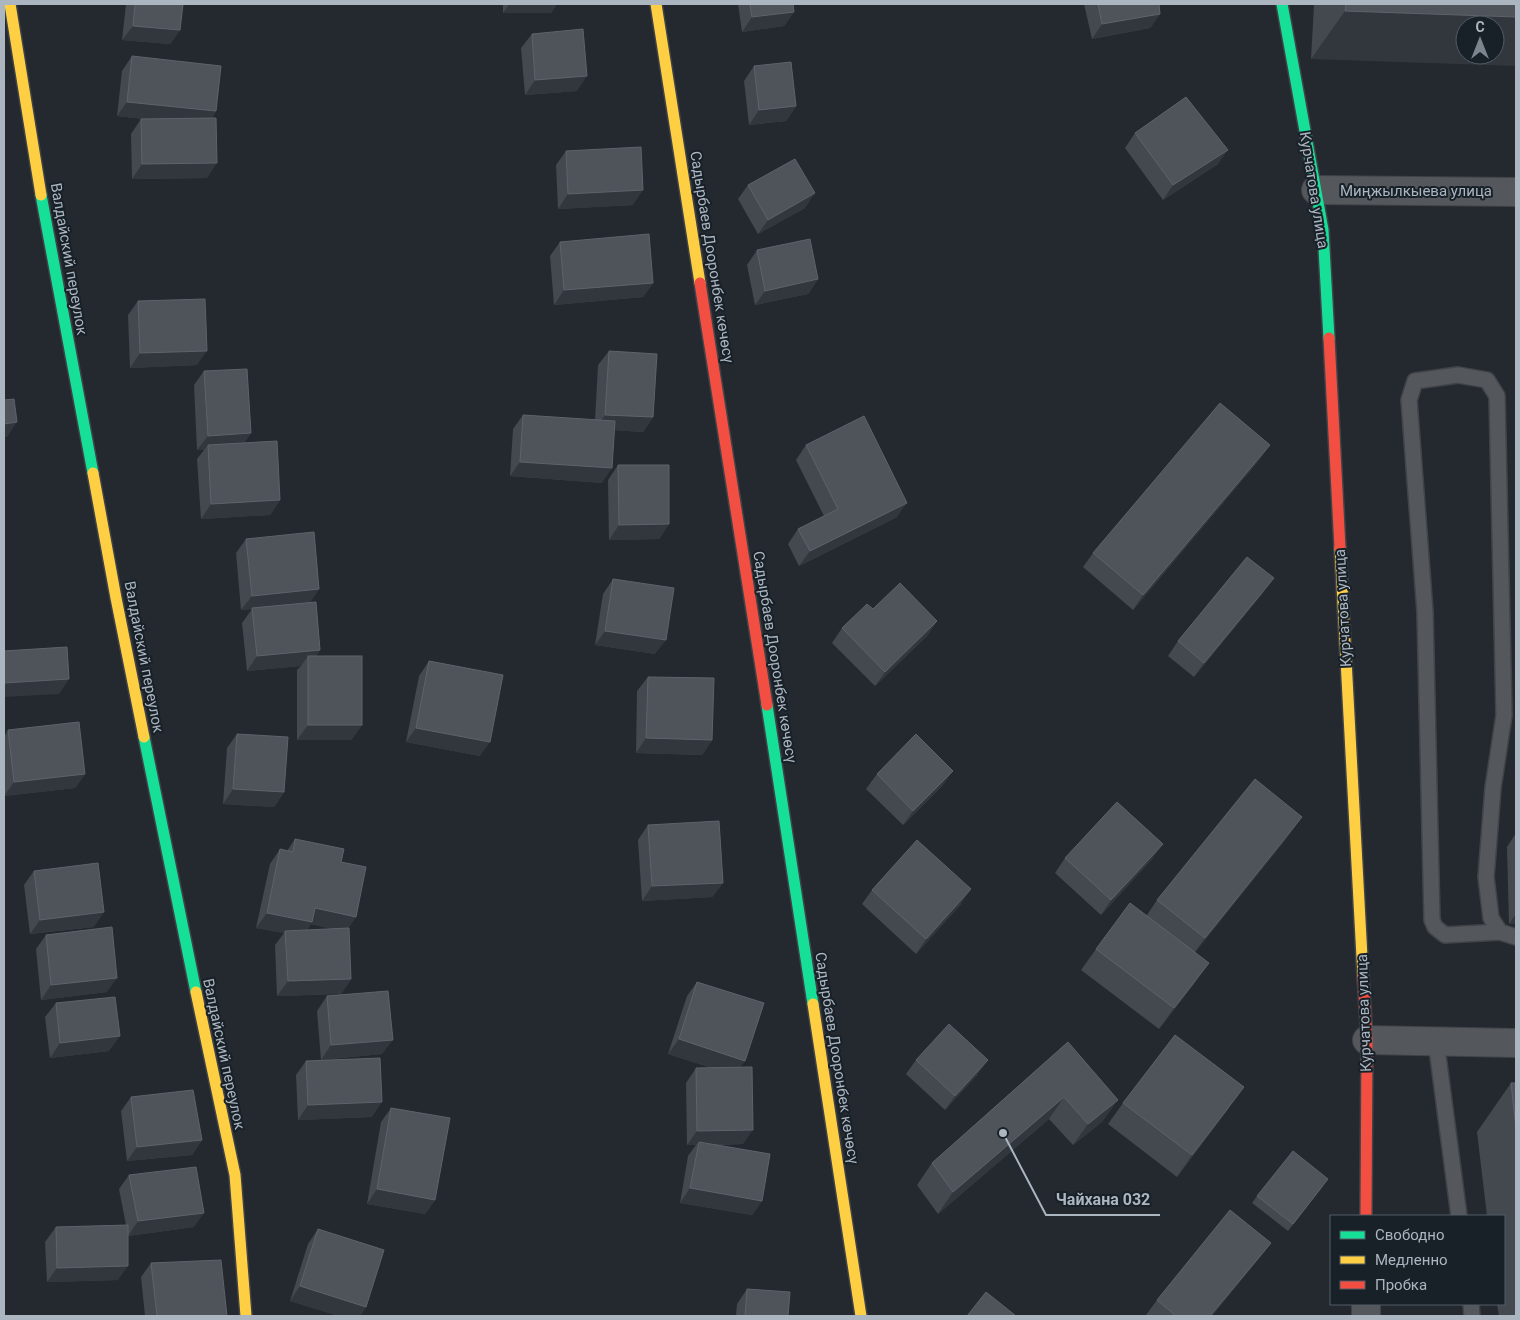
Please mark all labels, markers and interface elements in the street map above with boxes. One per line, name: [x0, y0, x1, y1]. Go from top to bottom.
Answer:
north arrow: [1455, 15, 1505, 65]
text: С: [1475, 19, 1485, 35]
street label: Курчатова улица: [1296, 130, 1332, 250]
street label: Садырбаев Дооронбек көчөсү: [686, 150, 738, 365]
street label: Валдайский переулок: [47, 182, 91, 336]
street label: Миңжылкыева улица: [1340, 182, 1492, 200]
street label: Курчатова улица: [1331, 549, 1355, 667]
street label: Садырбаев Дооронбек көчөсү: [749, 550, 801, 765]
street label: Валдайский переулок: [120, 580, 168, 734]
street label: Садырбаев Дооронбек көчөсү: [811, 951, 863, 1166]
street label: Курчатова улица: [1353, 954, 1375, 1072]
street label: Валдайский переулок: [199, 977, 249, 1131]
callout: Чайхана 032: [1046, 1184, 1160, 1215]
text: Чайхана 032: [1056, 1190, 1150, 1209]
legend: [1330, 1215, 1505, 1305]
text: Свободно: [1375, 1226, 1444, 1244]
text: Медленно: [1375, 1251, 1448, 1269]
text: Пробка: [1375, 1276, 1427, 1294]

